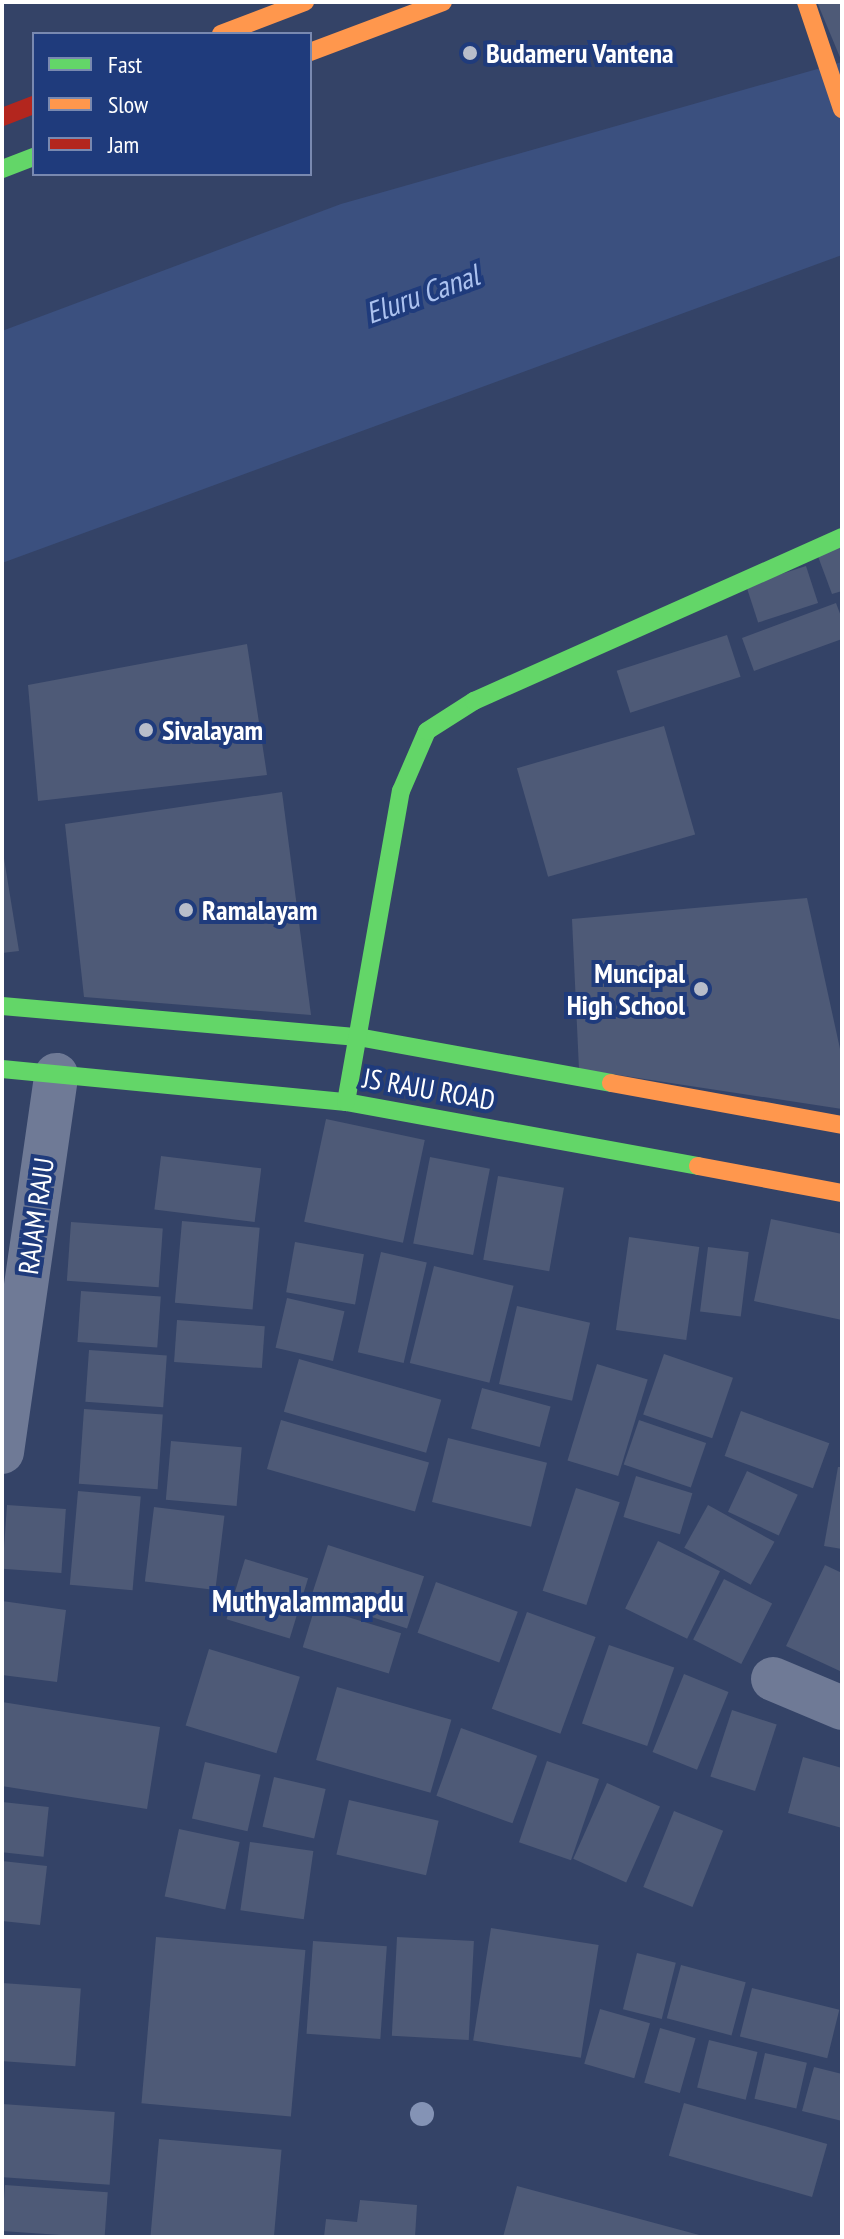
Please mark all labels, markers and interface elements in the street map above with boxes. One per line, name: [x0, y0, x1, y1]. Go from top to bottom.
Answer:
legend: [32, 32, 312, 176]
place label: Budameru Vantena: [486, 36, 674, 70]
marker: Budameru Vantena: [461, 44, 479, 62]
text: Fast: [108, 49, 142, 80]
text: Slow: [108, 89, 148, 120]
text: Jam: [108, 129, 139, 160]
water label: Eluru Canal: [360, 257, 484, 331]
place label: Sivalayam: [162, 713, 263, 747]
marker: Sivalayam: [137, 721, 155, 739]
place label: Ramalayam: [202, 893, 317, 927]
marker: Ramalayam: [177, 901, 195, 919]
place label: Muncipal High School: [567, 956, 685, 1022]
marker: Muncipal High School: [692, 980, 710, 998]
street label: JS RAJU ROAD: [360, 1061, 498, 1117]
street label: RAJAM RAJU: [11, 1156, 61, 1276]
district label: Muthyalammapdu: [212, 1583, 404, 1619]

